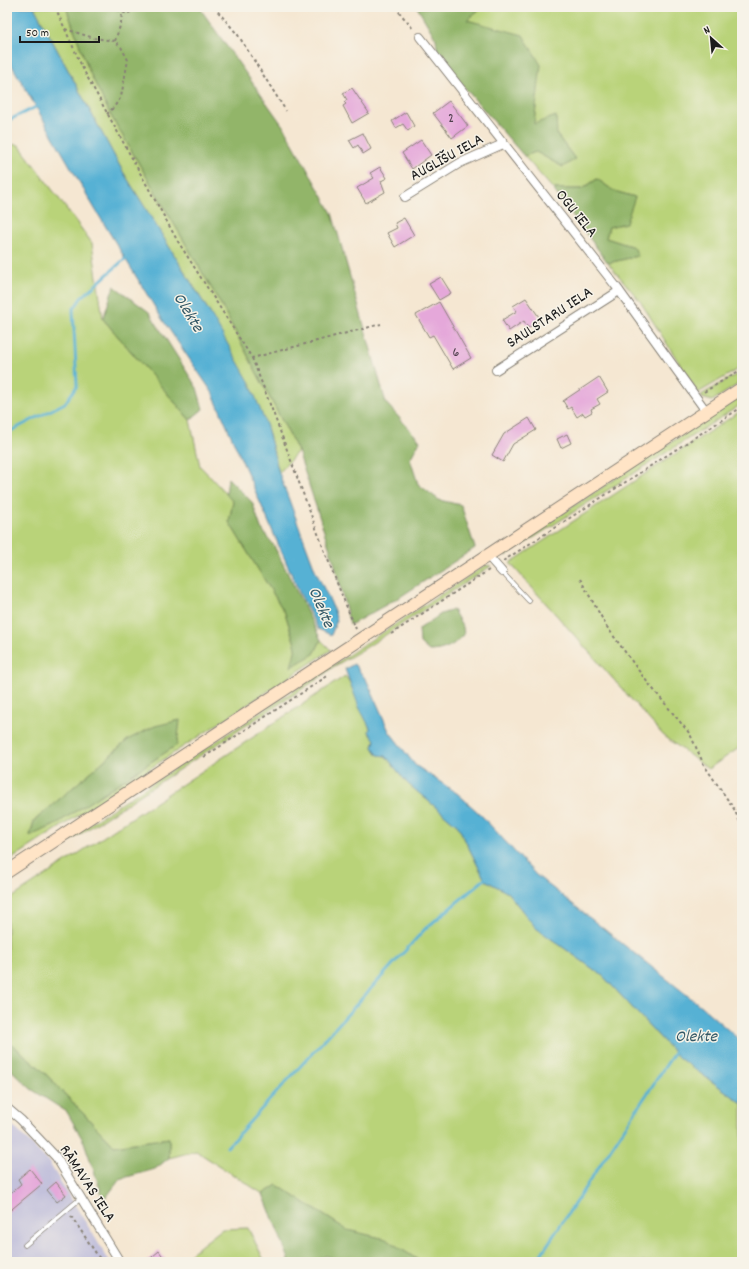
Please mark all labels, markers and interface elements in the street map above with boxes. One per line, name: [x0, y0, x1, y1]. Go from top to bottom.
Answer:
scale bar: [20, 18, 99, 44]
north arrow: [691, 18, 731, 58]
text: N: [701, 22, 714, 39]
text: 50 m: [26, 25, 49, 42]
house number: 2: [448, 109, 454, 129]
street label: AUGLĪŠU IELA: [406, 128, 488, 188]
street label: OGU IELA: [549, 185, 603, 243]
street label: SAULSTARU IELA: [502, 281, 598, 355]
water label: Olekte: [166, 289, 209, 338]
house number: 6: [453, 343, 460, 363]
water label: Olekte: [301, 584, 340, 633]
water label: Olekte: [675, 1026, 719, 1050]
street label: RĀMAVAS IELA: [53, 1140, 121, 1228]

